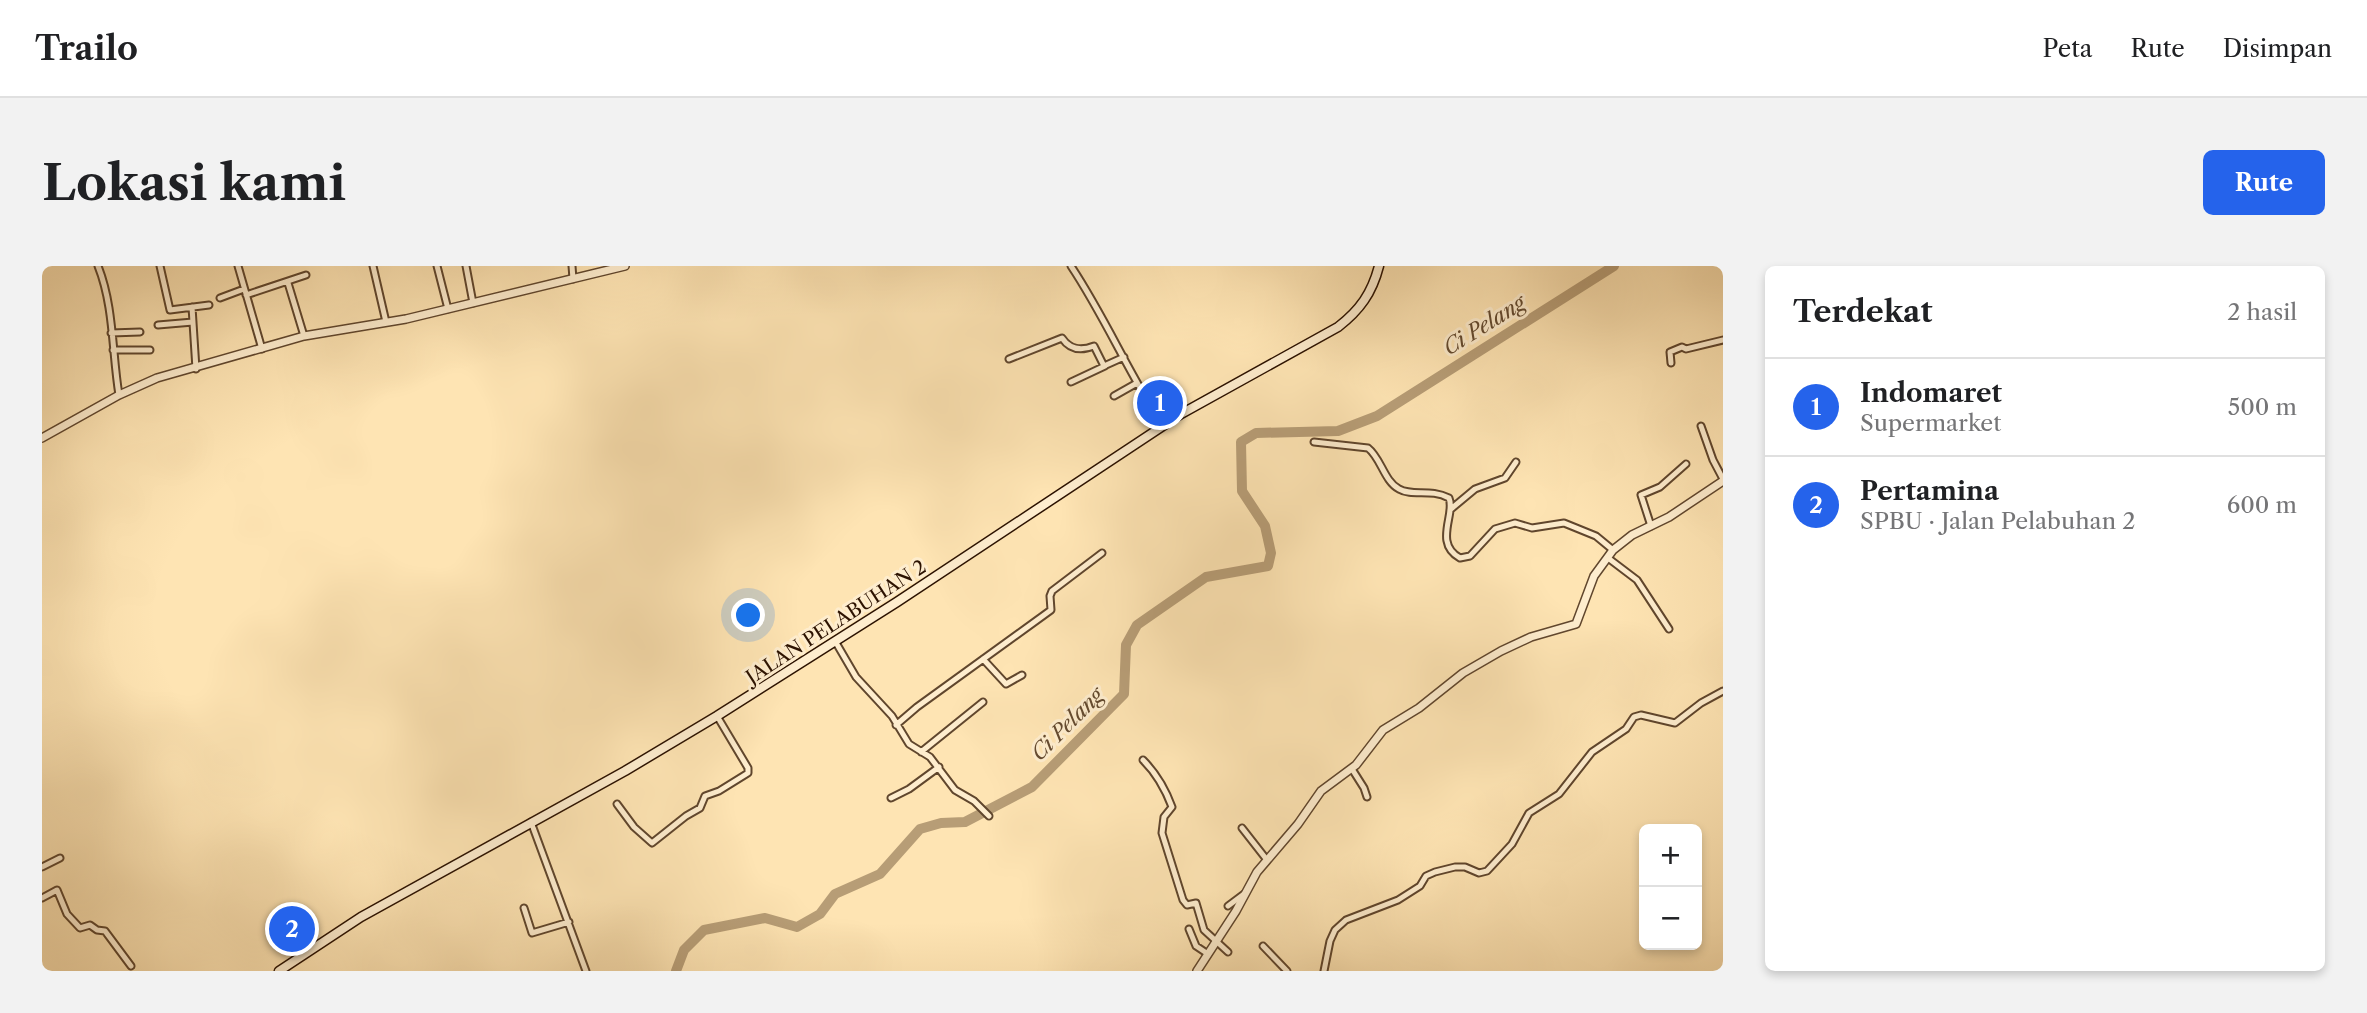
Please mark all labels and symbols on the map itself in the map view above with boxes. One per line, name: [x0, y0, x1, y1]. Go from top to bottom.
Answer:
water label: Ci Pelang: [1438, 289, 1532, 360]
pin: 1: [1137, 377, 1183, 429]
street label: JALAN PELABUHAN 2: [739, 555, 930, 690]
your location: [731, 598, 765, 632]
water label: Ci Pelang: [1026, 681, 1110, 765]
pin: 2: [269, 903, 315, 955]

